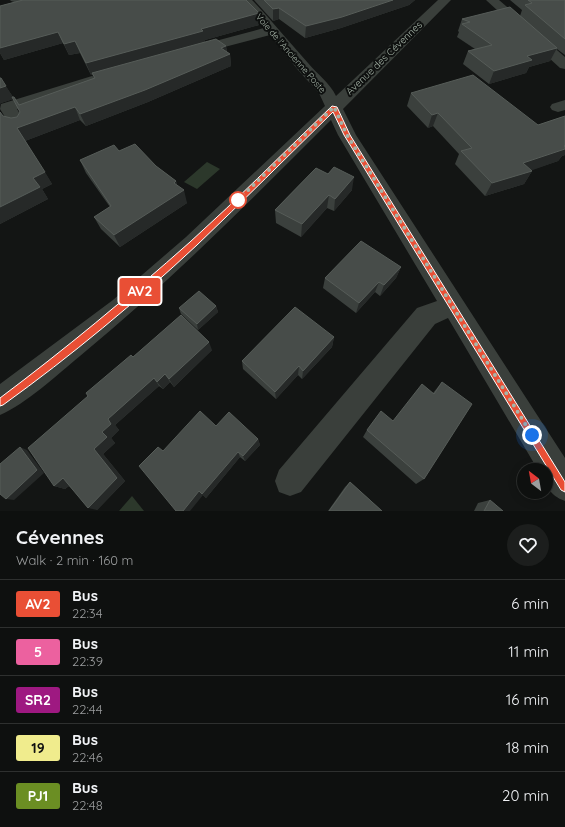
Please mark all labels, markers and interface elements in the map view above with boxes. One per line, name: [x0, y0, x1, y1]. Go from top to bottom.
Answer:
street label: Voie de l'Ancienne Poste: [254, 11, 328, 95]
street label: Avenue des Cévennes: [343, 18, 425, 98]
unlabelled marker: [229, 191, 247, 209]
line badge: AV2: [117, 278, 163, 304]
text: AV2: [127, 282, 153, 300]
your location: [522, 425, 542, 445]
north arrow: [517, 463, 553, 499]
map controls: [517, 463, 553, 499]
button: heart: [507, 524, 549, 566]
text: Cévennes: [16, 525, 104, 549]
text: Walk · 2 min · 160 m: [16, 552, 133, 568]
text: Bus: [72, 586, 98, 605]
text: 6 min: [511, 594, 549, 613]
text: AV2: [25, 595, 51, 613]
text: 22:34: [72, 605, 103, 621]
text: Bus: [72, 634, 98, 653]
text: 11 min: [508, 642, 549, 661]
text: 5: [34, 643, 42, 661]
text: 22:39: [72, 653, 103, 669]
text: Bus: [72, 682, 98, 701]
text: 16 min: [506, 690, 549, 709]
text: SR2: [25, 691, 51, 709]
text: 22:44: [72, 701, 103, 717]
text: Bus: [72, 730, 98, 749]
text: 18 min: [506, 738, 549, 757]
text: 19: [31, 739, 45, 757]
text: 22:46: [72, 749, 103, 765]
text: Bus: [72, 778, 98, 797]
text: 20 min: [502, 786, 549, 805]
text: PJ1: [28, 787, 48, 805]
text: 22:48: [72, 797, 103, 813]

